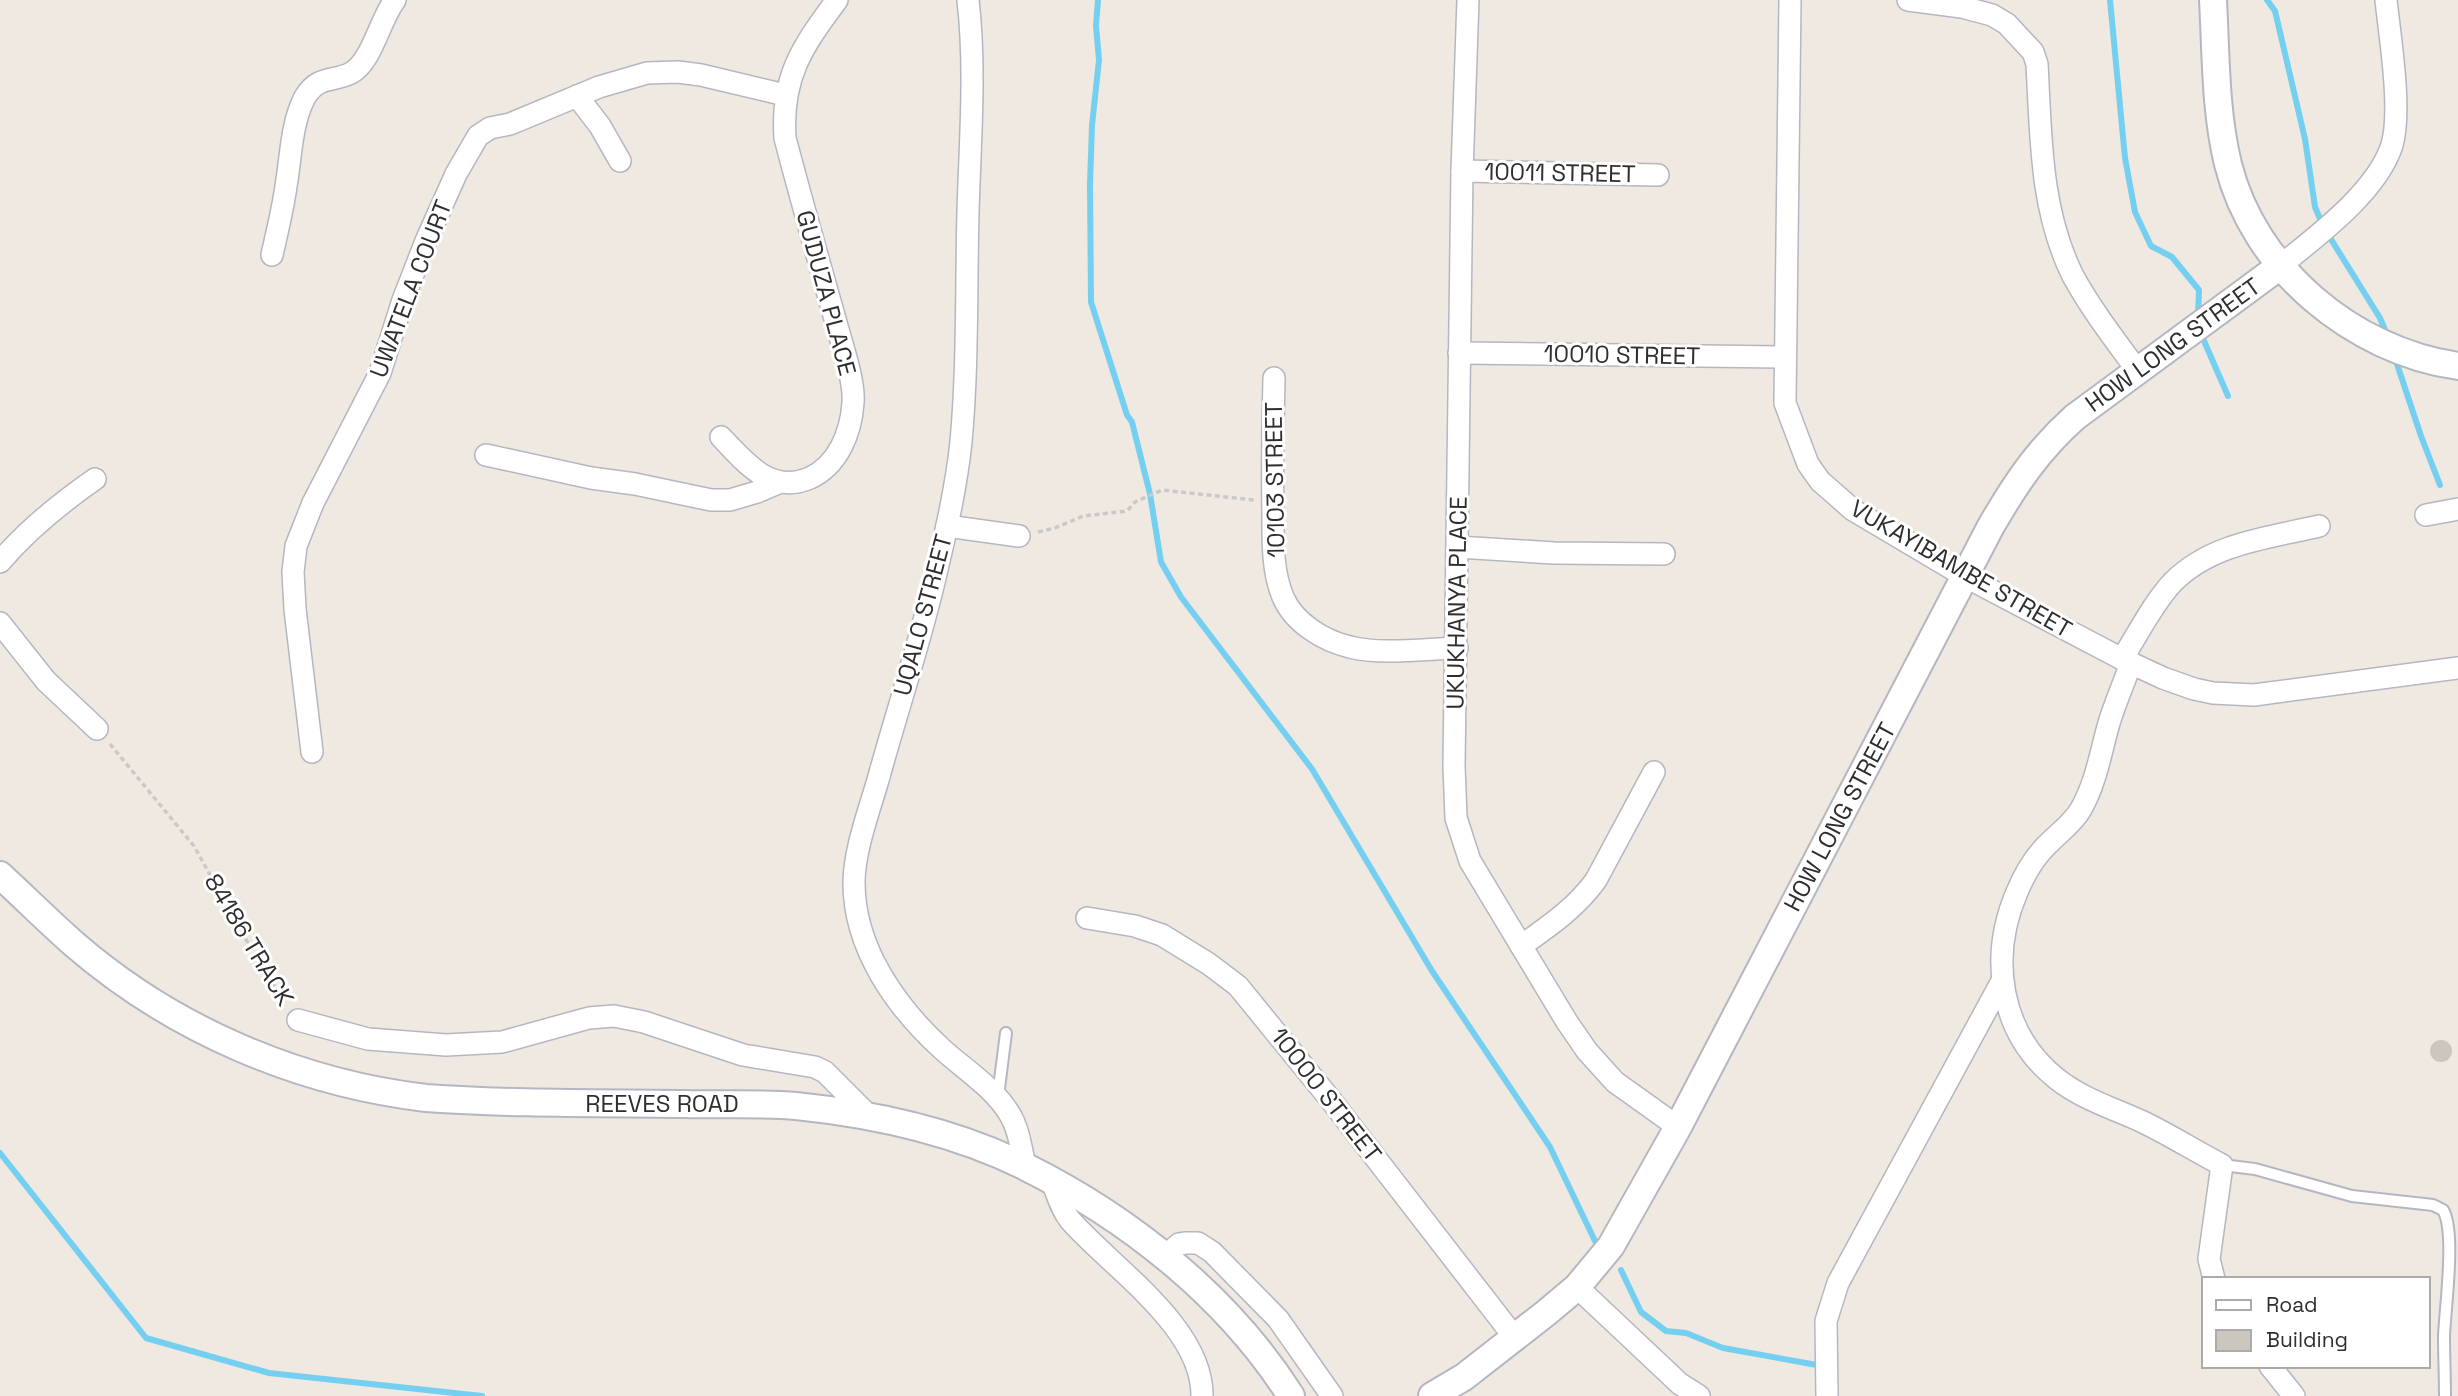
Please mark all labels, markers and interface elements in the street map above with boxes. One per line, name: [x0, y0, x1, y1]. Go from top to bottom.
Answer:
street label: 10011 STREET: [1484, 156, 1636, 189]
street label: UWATELA COURT: [362, 196, 459, 382]
street label: GUDUZA PLACE: [790, 207, 863, 379]
street label: HOW LONG STREET: [2079, 270, 2267, 419]
street label: 10010 STREET: [1543, 338, 1701, 371]
street label: 10103 STREET: [1258, 402, 1291, 558]
street label: VUKAYIBAMBE STREET: [1845, 492, 2078, 645]
street label: UKUKHANYA PLACE: [1439, 496, 1474, 710]
street label: UQALO STREET: [886, 531, 959, 699]
street label: HOW LONG STREET: [1777, 717, 1902, 917]
street label: 84186 TRACK: [198, 868, 301, 1012]
street label: 10000 STREET: [1264, 1021, 1389, 1168]
street label: REEVES ROAD: [585, 1088, 739, 1119]
legend: [2202, 1277, 2430, 1368]
text: Road: [2266, 1291, 2318, 1318]
text: Building: [2266, 1326, 2348, 1353]

